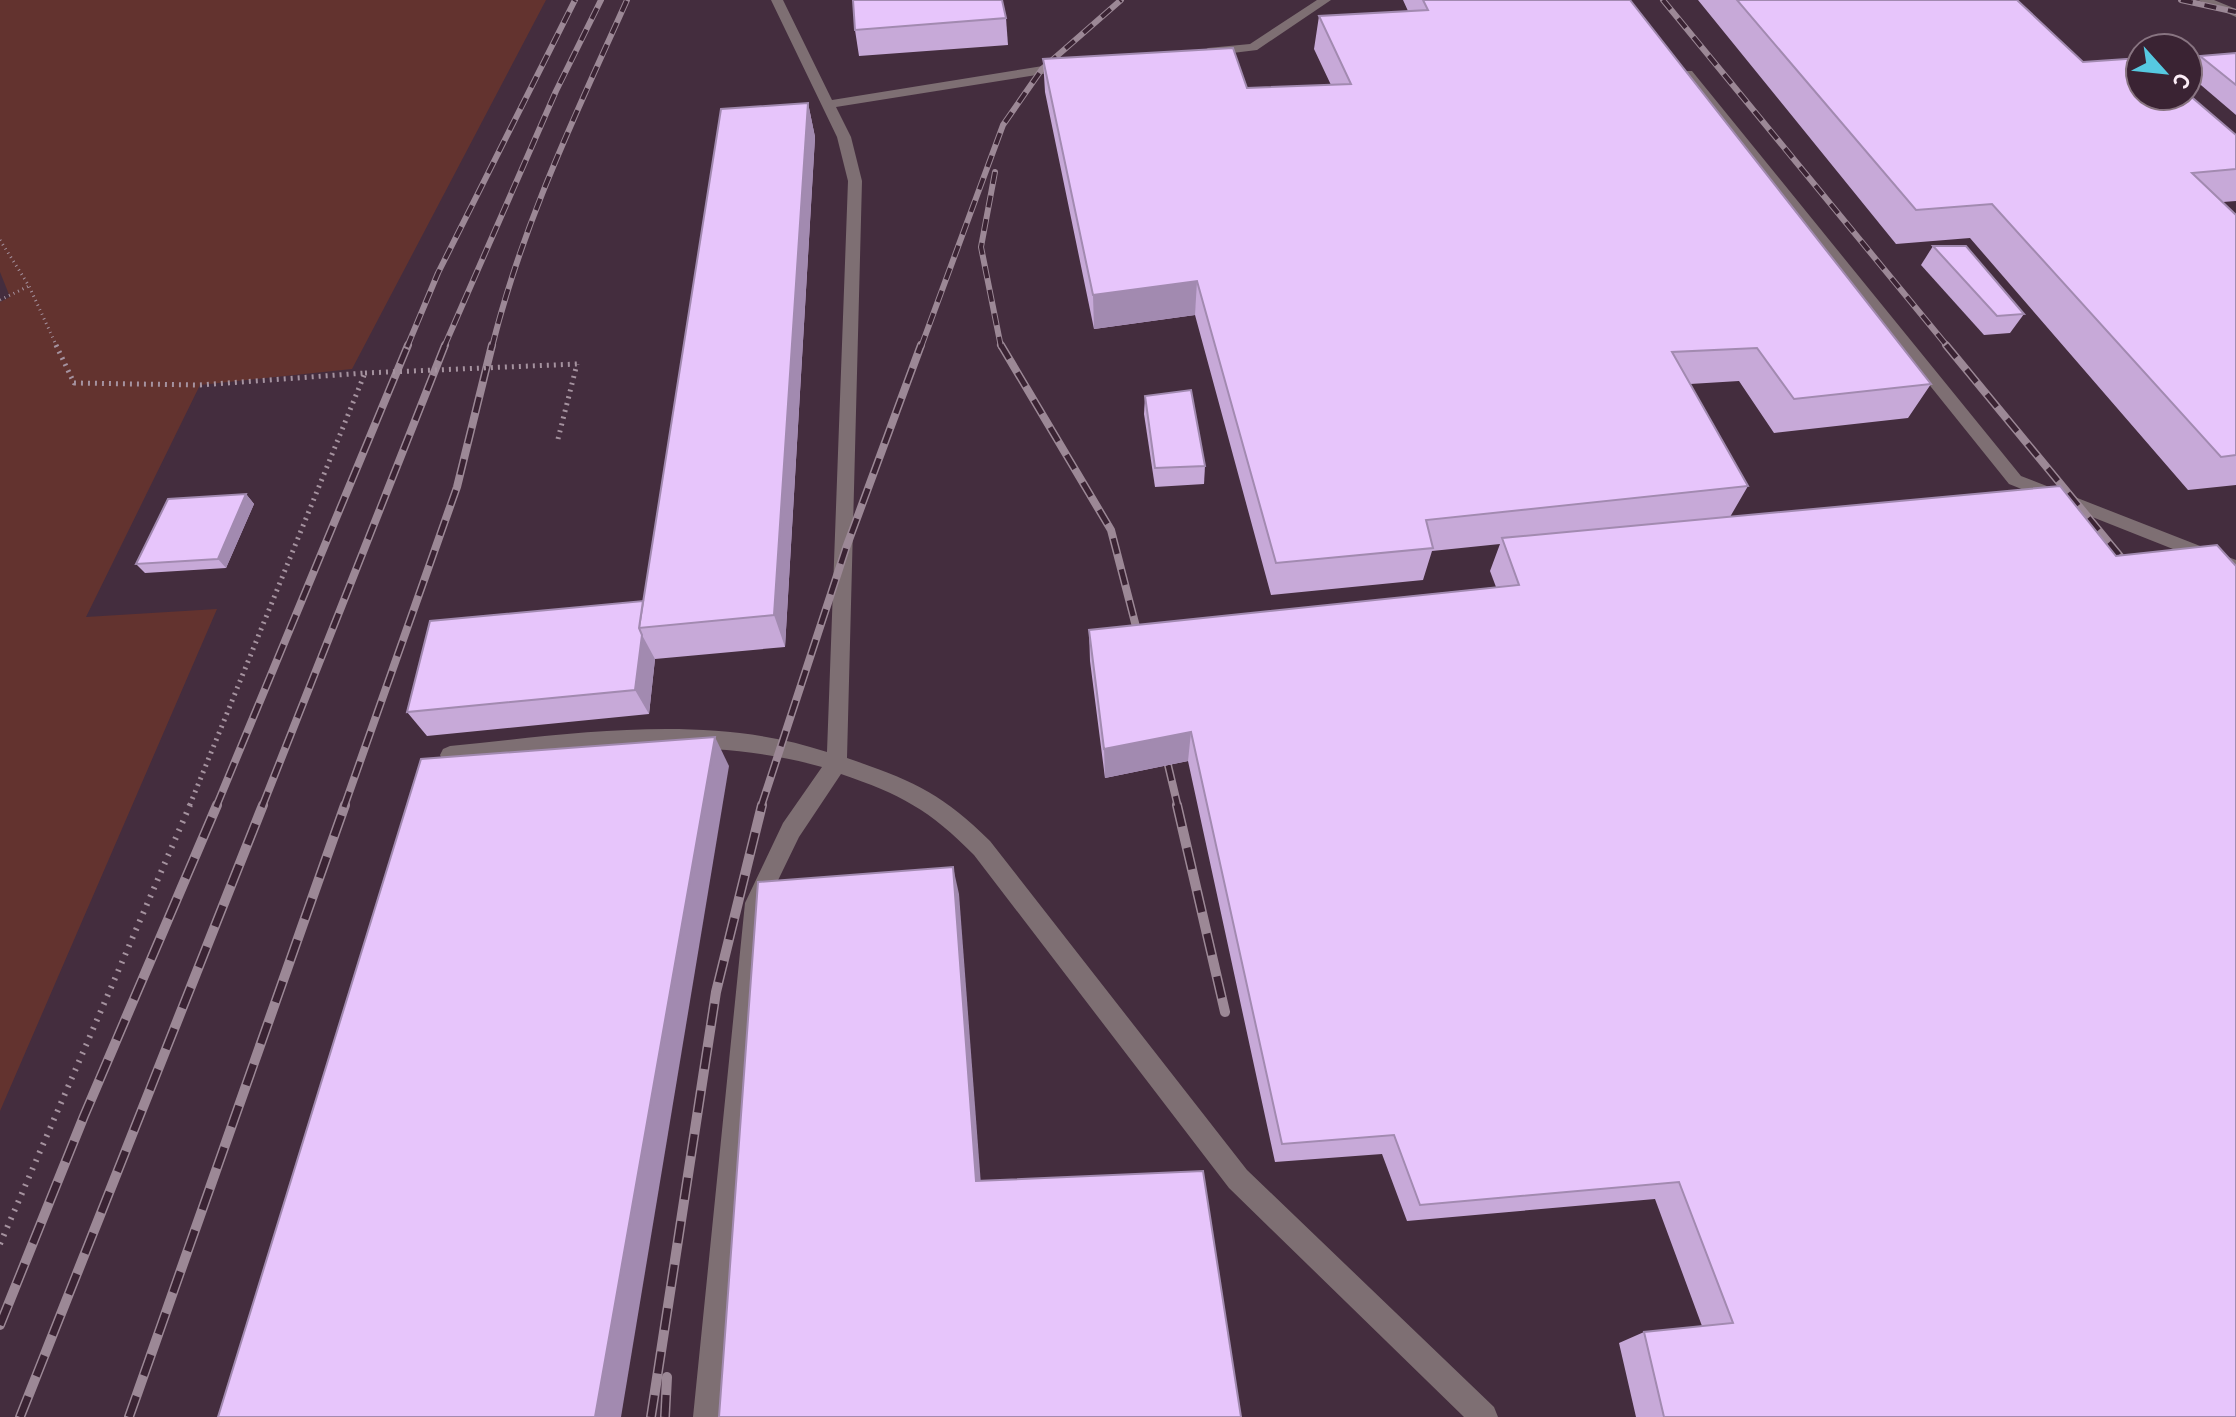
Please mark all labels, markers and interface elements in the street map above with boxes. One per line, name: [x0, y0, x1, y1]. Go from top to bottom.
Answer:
north arrow: [2124, 32, 2204, 112]
text: С: [2164, 68, 2195, 92]

